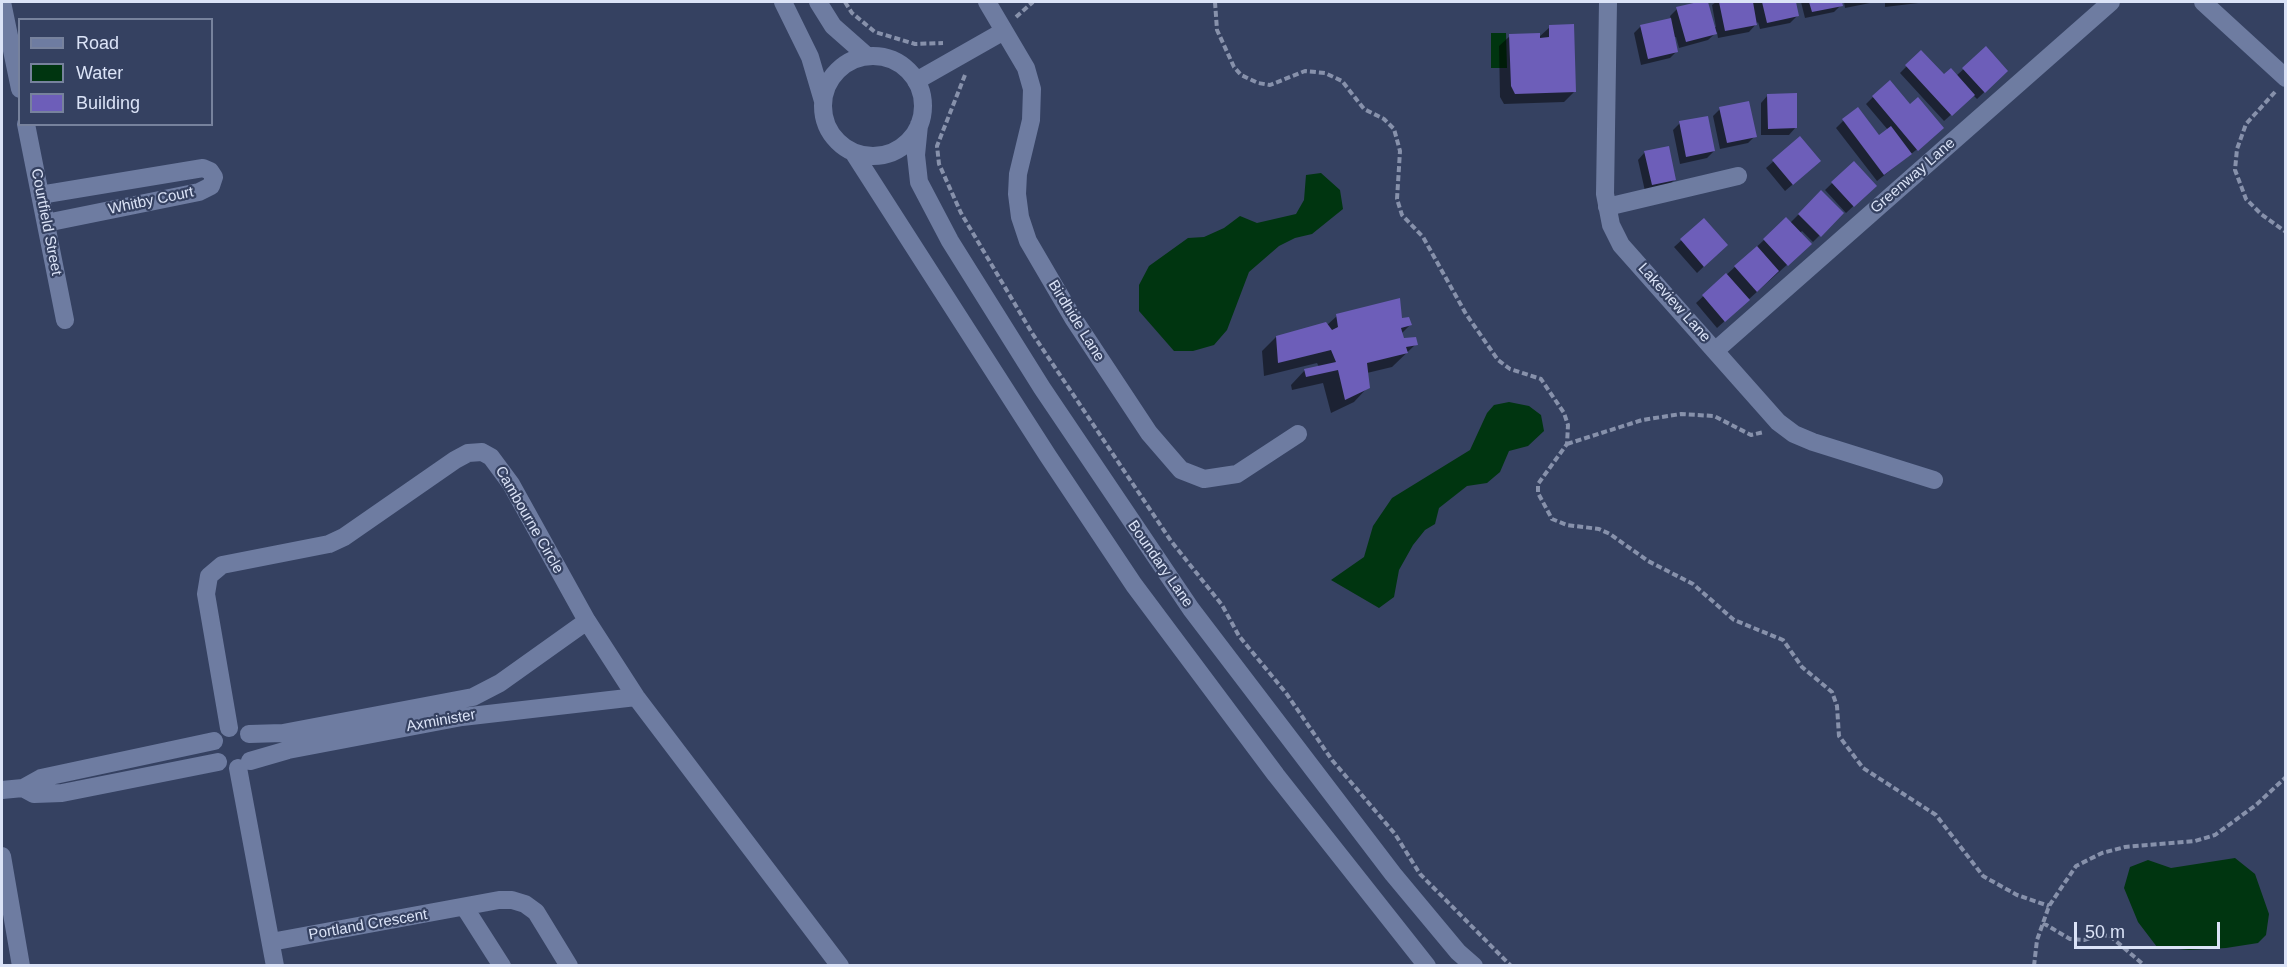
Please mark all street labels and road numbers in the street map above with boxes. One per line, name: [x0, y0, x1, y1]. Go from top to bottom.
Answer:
street label: Greenway Lane: [1867, 134, 1959, 218]
street label: Courtfield Street: [27, 167, 65, 277]
street label: Whitby Court: [107, 183, 195, 219]
street label: Lakeview Lane: [1634, 260, 1714, 346]
street label: Birdhide Lane: [1044, 277, 1108, 365]
street label: Cambourne Circle: [491, 463, 567, 577]
street label: Boundary Lane: [1123, 517, 1197, 611]
street label: Axminister: [405, 706, 477, 736]
street label: Portland Crescent: [307, 906, 429, 944]

